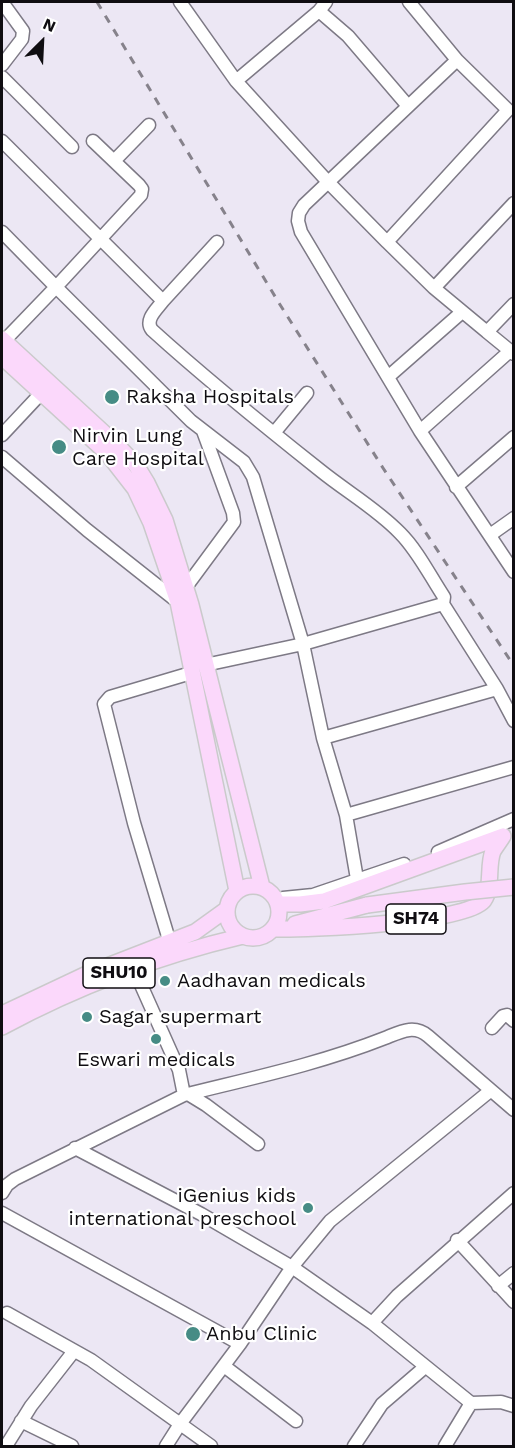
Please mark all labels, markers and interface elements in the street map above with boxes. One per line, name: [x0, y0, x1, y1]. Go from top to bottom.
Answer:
north arrow: [12, 12, 72, 72]
text: N: [40, 14, 59, 36]
place label: Raksha Hospitals: [126, 385, 294, 409]
marker: Raksha Hospitals: [103, 388, 121, 406]
place label: Nirvin Lung Care Hospital: [72, 424, 204, 471]
marker: Nirvin Lung Care Hospital: [50, 438, 68, 456]
road number: SH74: [386, 904, 446, 934]
road number: SHU10: [83, 958, 155, 988]
place label: Aadhavan medicals: [177, 969, 366, 993]
marker: Aadhavan medicals: [158, 974, 172, 988]
place label: Sagar supermart: [99, 1005, 261, 1029]
marker: Sagar supermart: [80, 1010, 94, 1024]
marker: Eswari medicals: [149, 1032, 163, 1046]
place label: Eswari medicals: [77, 1048, 235, 1072]
place label: iGenius kids international preschool: [69, 1184, 296, 1231]
marker: iGenius kids international preschool: [301, 1201, 315, 1215]
place label: Anbu Clinic: [206, 1322, 317, 1346]
marker: Anbu Clinic: [184, 1325, 202, 1343]

